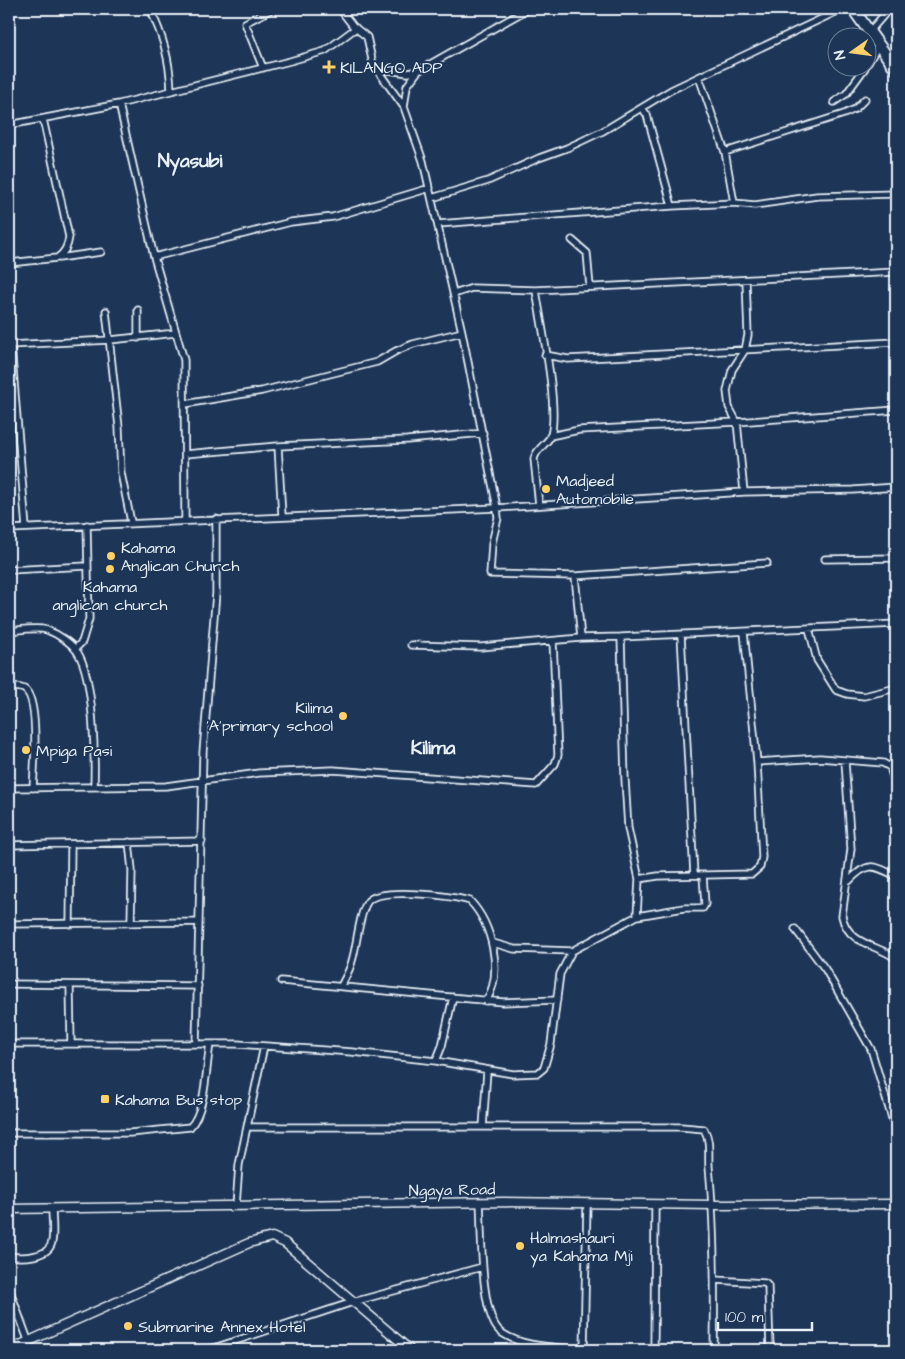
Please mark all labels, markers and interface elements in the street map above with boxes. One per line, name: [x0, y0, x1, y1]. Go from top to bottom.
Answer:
north arrow: [828, 28, 878, 78]
text: N: [830, 48, 851, 62]
place label: KILANGO ADP: [340, 57, 443, 79]
marker: KILANGO ADP: [322, 60, 336, 74]
district label: Nyasubi: [158, 148, 222, 176]
place label: Madjeed Automobile: [556, 470, 634, 510]
marker: Madjeed Automobile: [540, 483, 552, 495]
place label: Kahama Anglican Church: [121, 537, 239, 578]
marker: Kahama Anglican Church: [105, 550, 117, 562]
marker: Kahama anglican church: [104, 563, 116, 575]
place label: Kahama anglican church: [52, 576, 168, 617]
place label: Kilima 'A'primary school: [206, 697, 333, 738]
marker: Kilima 'A'primary school: [337, 710, 349, 722]
district label: Kilima: [411, 735, 456, 762]
place label: Mpiga Pasi: [36, 740, 113, 763]
marker: Mpiga Pasi: [20, 744, 32, 756]
place label: Kahama Bus stop: [115, 1089, 242, 1111]
marker: Kahama Bus stop: [99, 1093, 111, 1105]
street label: Ngaya Road: [409, 1178, 495, 1203]
place label: Halmashauri ya Kahama Mji: [530, 1227, 633, 1268]
marker: Halmashauri ya Kahama Mji: [514, 1240, 526, 1252]
scale bar: [718, 1299, 811, 1331]
text: 100 m: [725, 1307, 764, 1328]
place label: Submarine Annex Hotel: [138, 1316, 305, 1338]
marker: Submarine Annex Hotel: [122, 1320, 134, 1332]

